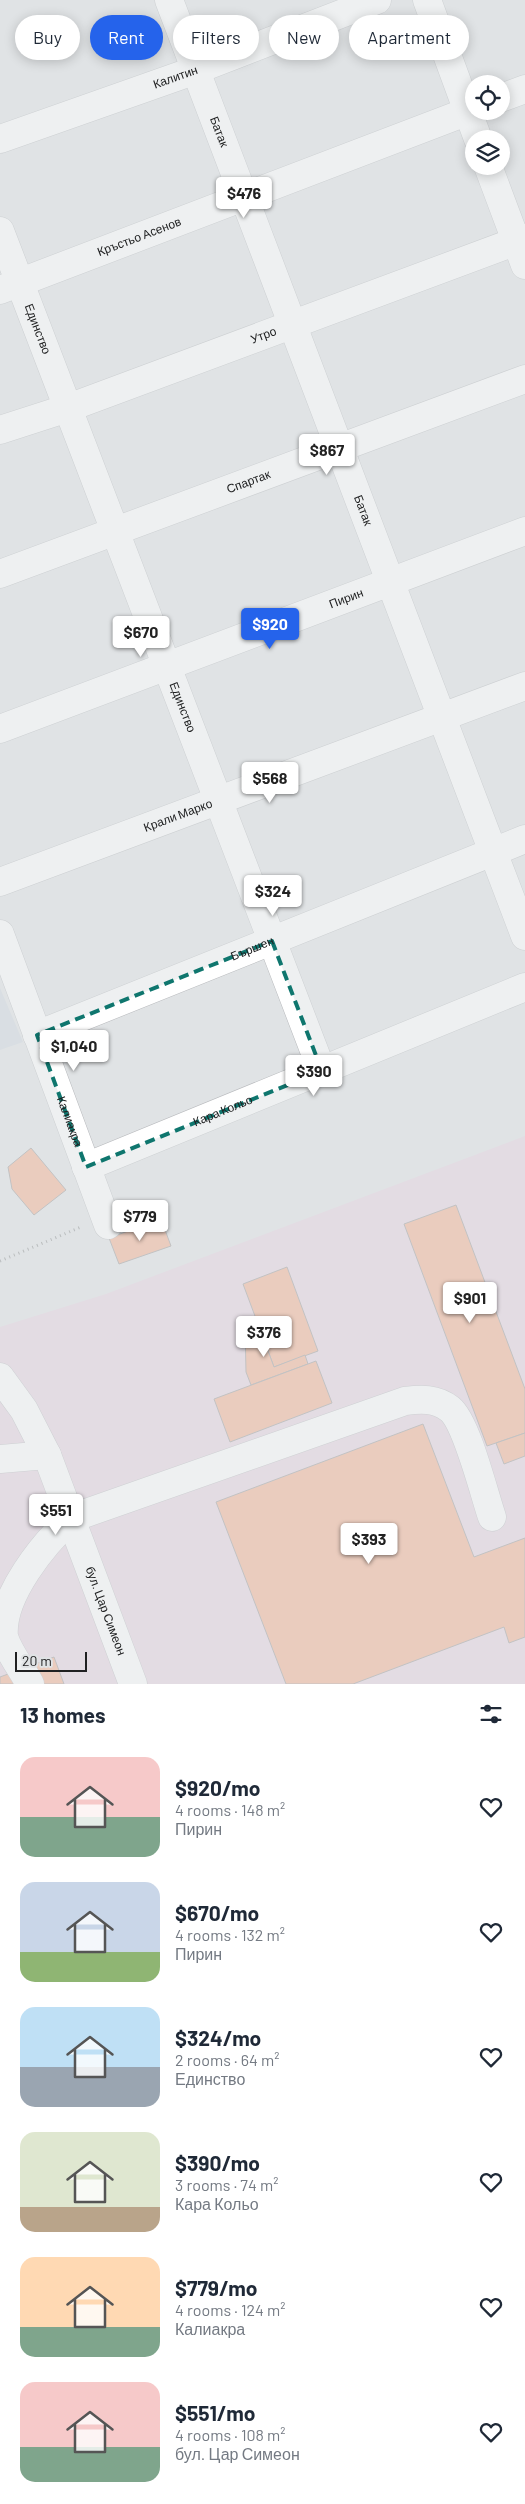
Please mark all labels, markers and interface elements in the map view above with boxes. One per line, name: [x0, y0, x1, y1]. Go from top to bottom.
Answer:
chip: Buy: [15, 15, 80, 60]
chip: Rent: [90, 15, 163, 60]
chip: Filters: [173, 15, 259, 60]
chip: New: [269, 15, 339, 60]
chip: Apartment: [349, 15, 469, 60]
street label: Калитин: [151, 62, 199, 91]
map controls: [465, 75, 510, 175]
button: locate: [465, 75, 510, 120]
street label: Батак: [208, 114, 232, 149]
button: layers: [465, 130, 510, 175]
pin: $476: [214, 176, 274, 219]
text: $476: [227, 183, 261, 202]
street label: Кръстьо Асенов: [95, 214, 183, 258]
street label: Единство: [23, 302, 55, 356]
street label: Утро: [248, 323, 278, 346]
pin: $867: [297, 434, 357, 476]
text: $867: [310, 440, 344, 459]
street label: Спартак: [224, 466, 273, 495]
street label: Батак: [352, 493, 376, 528]
street label: Пирин: [327, 585, 365, 610]
pin: $920: [240, 608, 300, 650]
text: $920: [252, 614, 288, 633]
pin: $670: [111, 616, 171, 658]
text: $670: [124, 622, 158, 641]
street label: Единство: [167, 680, 200, 734]
pin: $568: [240, 762, 300, 804]
text: $568: [252, 768, 288, 787]
street label: Крали Марко: [141, 795, 214, 834]
pin: $324: [243, 874, 303, 917]
text: $324: [255, 881, 291, 900]
street label: Бършен: [228, 933, 275, 962]
pin: $1,040: [33, 1030, 115, 1072]
text: $1,040: [51, 1036, 97, 1055]
pin: $390: [284, 1054, 344, 1097]
text: $390: [296, 1061, 332, 1080]
street label: Кара Кольо: [191, 1091, 255, 1128]
street label: Калиакра: [55, 1094, 86, 1149]
pin: $779: [110, 1200, 170, 1242]
text: $779: [123, 1206, 157, 1225]
pin: $901: [440, 1282, 500, 1324]
text: $901: [454, 1288, 486, 1307]
pin: $376: [234, 1316, 294, 1358]
text: $376: [247, 1322, 281, 1341]
pin: $551: [26, 1494, 86, 1536]
text: $551: [40, 1500, 72, 1519]
pin: $393: [339, 1522, 399, 1565]
text: $393: [352, 1529, 386, 1548]
street label: бул. Цар Симеон: [84, 1564, 130, 1657]
scale bar: [15, 1649, 88, 1672]
text: 20 m: [22, 1652, 52, 1669]
icon: filters: [477, 1700, 505, 1728]
text: 13 homes: [20, 1702, 105, 1727]
text: $920/mo: [175, 1775, 260, 1800]
icon: home: [60, 1777, 120, 1837]
icon: heart: [477, 1793, 505, 1821]
text: 4 rooms · 148 m²: [175, 1800, 285, 1819]
text: Пирин: [175, 1819, 222, 1838]
text: $670/mo: [175, 1900, 259, 1925]
icon: home: [60, 1902, 120, 1962]
icon: heart: [477, 1918, 505, 1946]
text: 4 rooms · 132 m²: [175, 1925, 285, 1944]
text: Пирин: [175, 1944, 222, 1963]
text: $324/mo: [175, 2025, 261, 2050]
icon: home: [60, 2027, 120, 2087]
icon: heart: [477, 2043, 505, 2071]
text: 2 rooms · 64 m²: [175, 2050, 279, 2069]
text: Единство: [175, 2069, 245, 2088]
text: $390/mo: [175, 2150, 260, 2175]
icon: home: [60, 2152, 120, 2212]
icon: heart: [477, 2168, 505, 2196]
text: 3 rooms · 74 m²: [175, 2175, 278, 2194]
text: Кара Кольо: [175, 2194, 259, 2213]
text: $779/mo: [175, 2275, 258, 2300]
icon: home: [60, 2277, 120, 2337]
icon: heart: [477, 2293, 505, 2321]
text: 4 rooms · 124 m²: [175, 2300, 286, 2319]
text: Калиакра: [175, 2319, 245, 2338]
text: $551/mo: [175, 2400, 255, 2425]
icon: home: [60, 2402, 120, 2462]
icon: heart: [477, 2418, 505, 2446]
text: 4 rooms · 108 m²: [175, 2425, 286, 2444]
text: бул. Цар Симеон: [175, 2444, 300, 2463]

